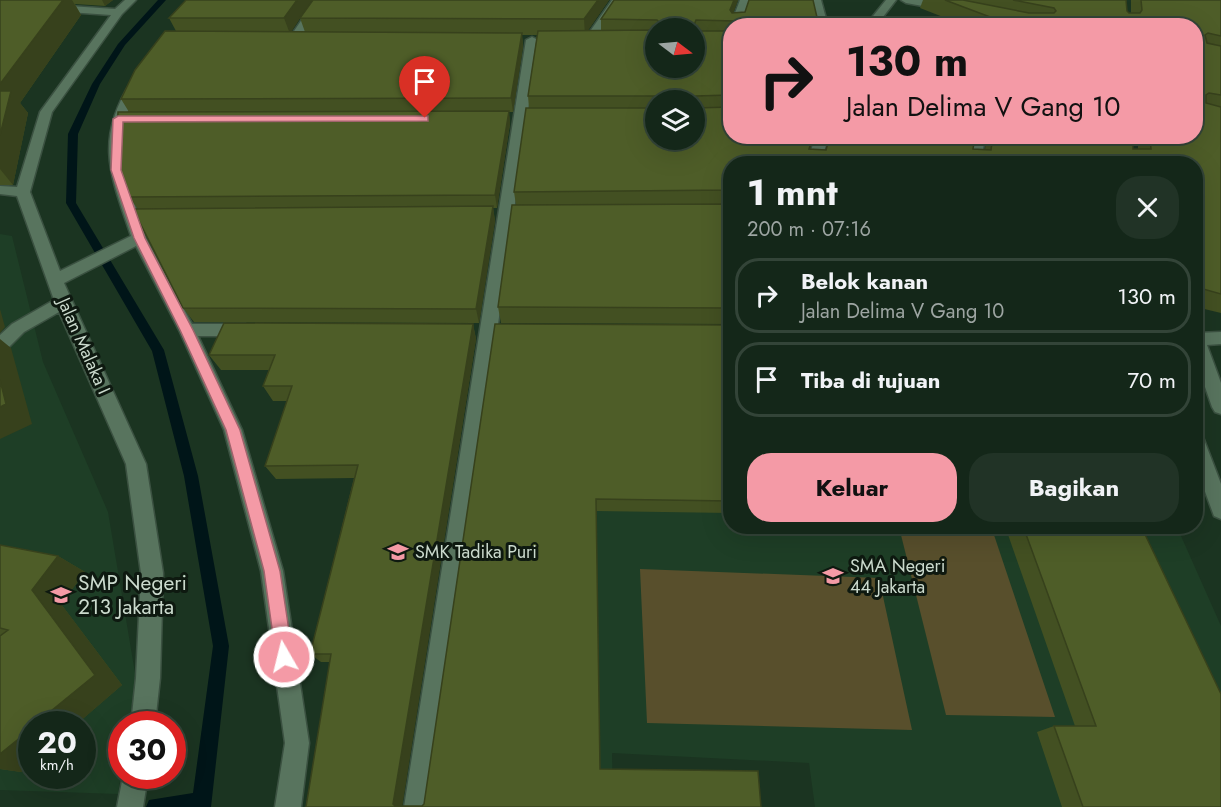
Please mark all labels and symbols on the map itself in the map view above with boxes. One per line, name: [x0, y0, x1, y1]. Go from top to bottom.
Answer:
north arrow: [645, 18, 705, 78]
pin: [399, 56, 450, 118]
street label: Jalan Malaka I: [50, 292, 117, 398]
place label: SMK Tadika Puri: [415, 539, 537, 565]
school or university icon: SMK Tadika Puri: [386, 540, 410, 564]
place label: SMA Negeri 44 Jakarta: [850, 553, 945, 600]
school or university icon: SMA Negeri 44 Jakarta: [821, 564, 845, 588]
place label: SMP Negeri 213 Jakarta: [78, 568, 187, 622]
school or university icon: SMP Negeri 213 Jakarta: [49, 583, 73, 607]
position arrow: [252, 625, 316, 689]
speed limit sign: 30: [108, 711, 186, 789]

